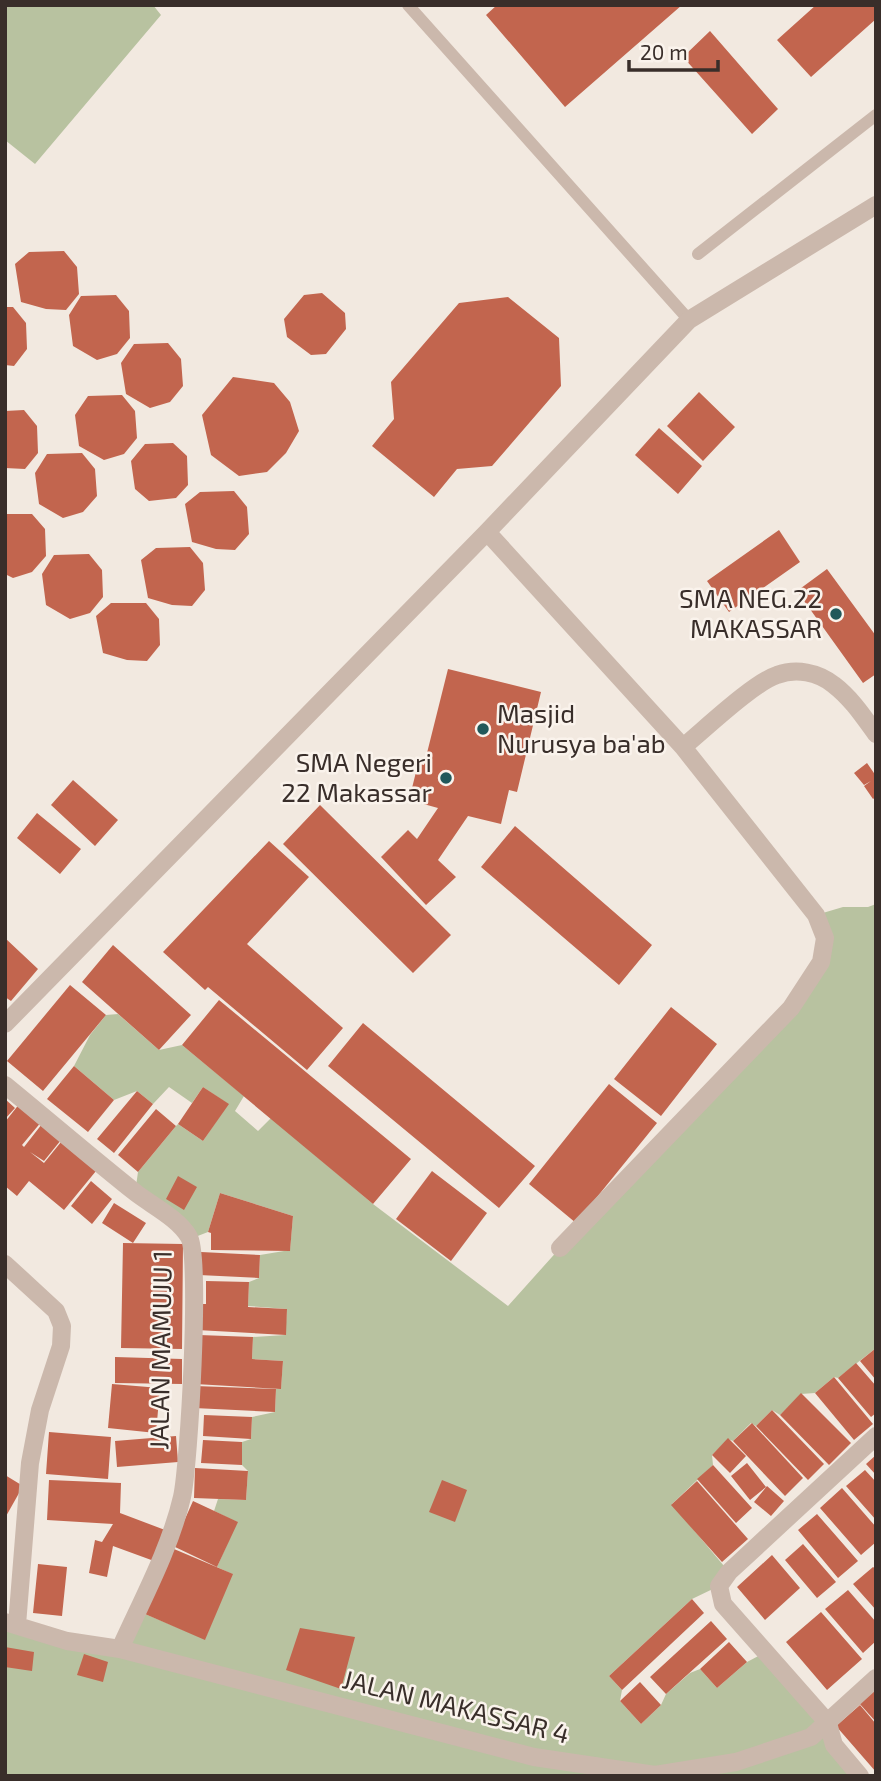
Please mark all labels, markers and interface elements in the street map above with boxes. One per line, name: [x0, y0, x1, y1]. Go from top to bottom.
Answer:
scale bar: [629, 28, 718, 72]
text: 20 m: [640, 39, 688, 64]
place label: SMA NEG.22 MAKASSAR: [679, 582, 822, 643]
marker: SMA NEG.22 MAKASSAR: [828, 606, 844, 622]
place label: Masjid Nurusya ba'ab: [497, 697, 666, 758]
marker: Masjid Nurusya ba'ab: [475, 721, 491, 737]
place label: SMA Negeri 22 Makassar: [281, 746, 432, 807]
marker: SMA Negeri 22 Makassar: [438, 770, 454, 786]
street label: JALAN MAMUJU 1: [142, 1250, 177, 1450]
street label: JALAN MAKASSAR 4: [340, 1662, 573, 1749]

